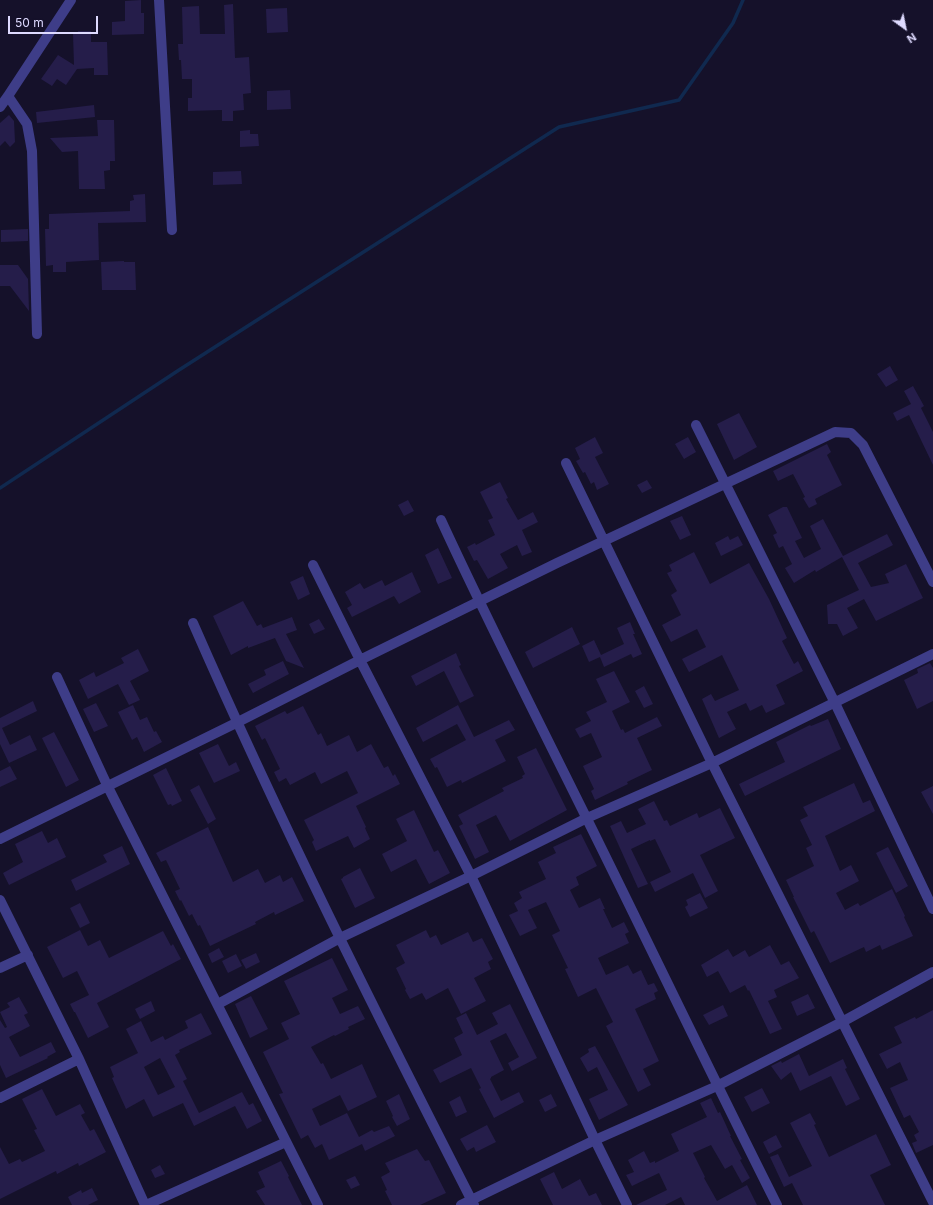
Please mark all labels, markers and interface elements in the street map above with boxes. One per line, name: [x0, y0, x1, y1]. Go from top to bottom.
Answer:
scale bar: [10, 8, 100, 34]
north arrow: [885, 8, 925, 48]
text: 50 m: [15, 15, 44, 30]
text: N: [904, 30, 919, 46]

